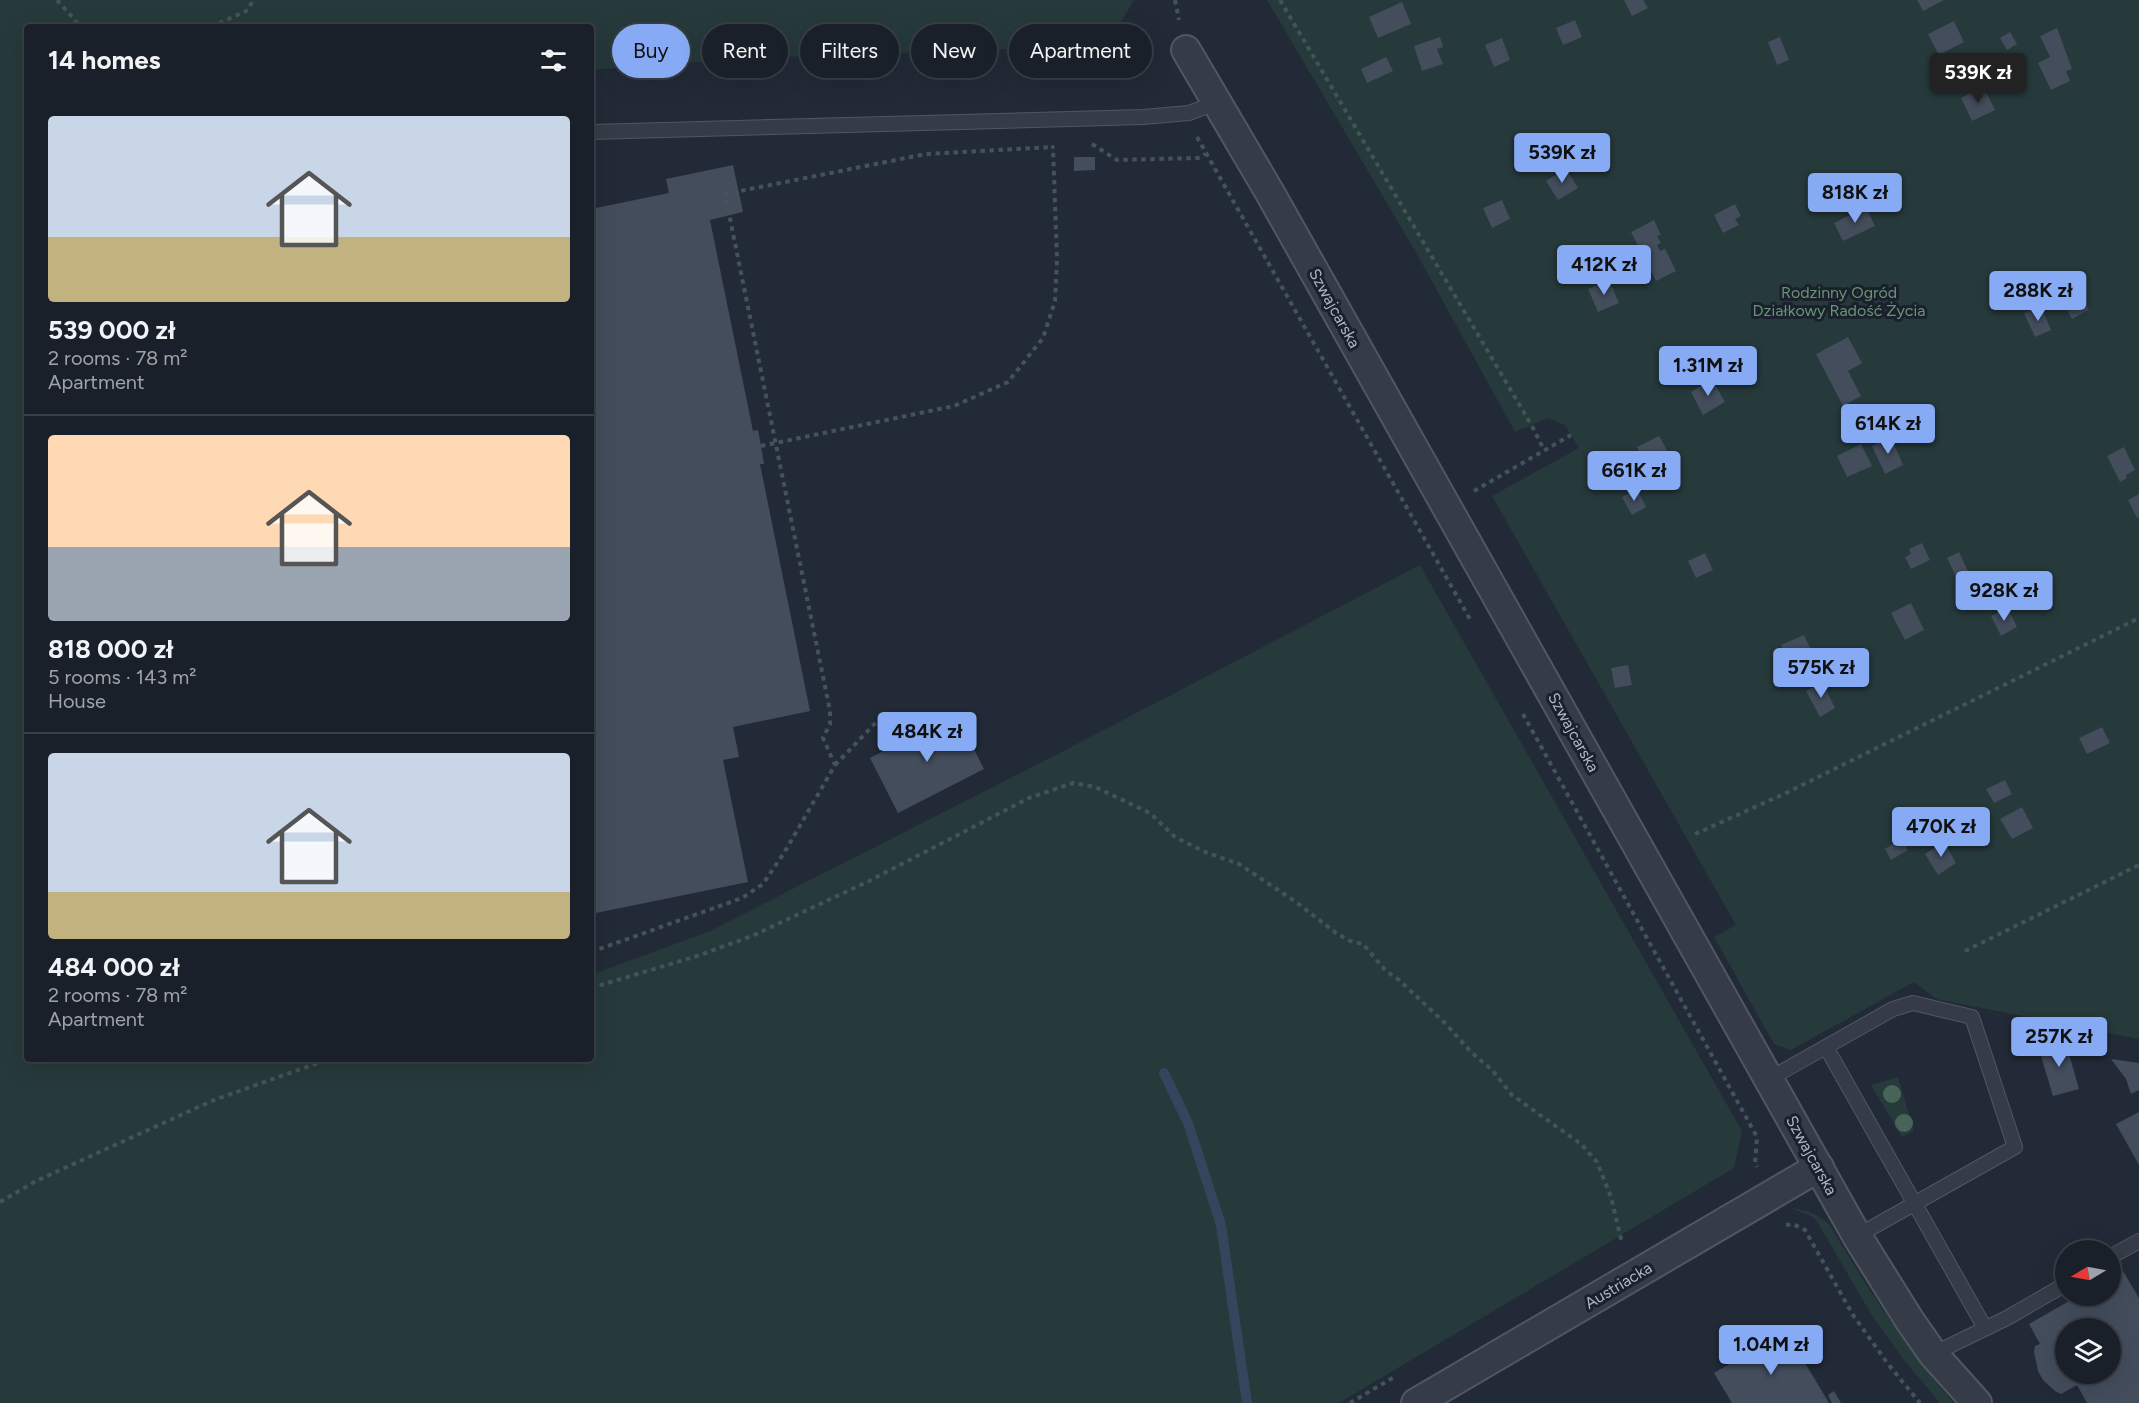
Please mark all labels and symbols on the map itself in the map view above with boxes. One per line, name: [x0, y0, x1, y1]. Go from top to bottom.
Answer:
pin: 539K zł: [1923, 53, 2033, 104]
pin: 539K zł: [1507, 133, 1617, 184]
pin: 818K zł: [1800, 173, 1910, 224]
pin: 412K zł: [1549, 245, 1659, 296]
street label: Szwajcarska: [1305, 265, 1364, 351]
pin: 288K zł: [1983, 271, 2093, 322]
park label: Rodzinny Ogród Działkowy Radość Życia: [1753, 283, 1925, 320]
pin: 1.31M zł: [1646, 346, 1770, 397]
pin: 614K zł: [1833, 404, 1943, 455]
pin: 661K zł: [1579, 451, 1689, 502]
pin: 928K zł: [1949, 571, 2059, 622]
pin: 575K zł: [1766, 648, 1876, 699]
street label: Szwajcarska: [1544, 689, 1603, 775]
pin: 484K zł: [872, 712, 982, 763]
pin: 470K zł: [1886, 807, 1996, 858]
pin: 257K zł: [2004, 1017, 2114, 1068]
street label: Szwajcarska: [1782, 1112, 1841, 1198]
north arrow: [2055, 1240, 2121, 1306]
street label: Austriacka: [1581, 1258, 1655, 1313]
pin: 1.04M zł: [1709, 1325, 1833, 1376]

